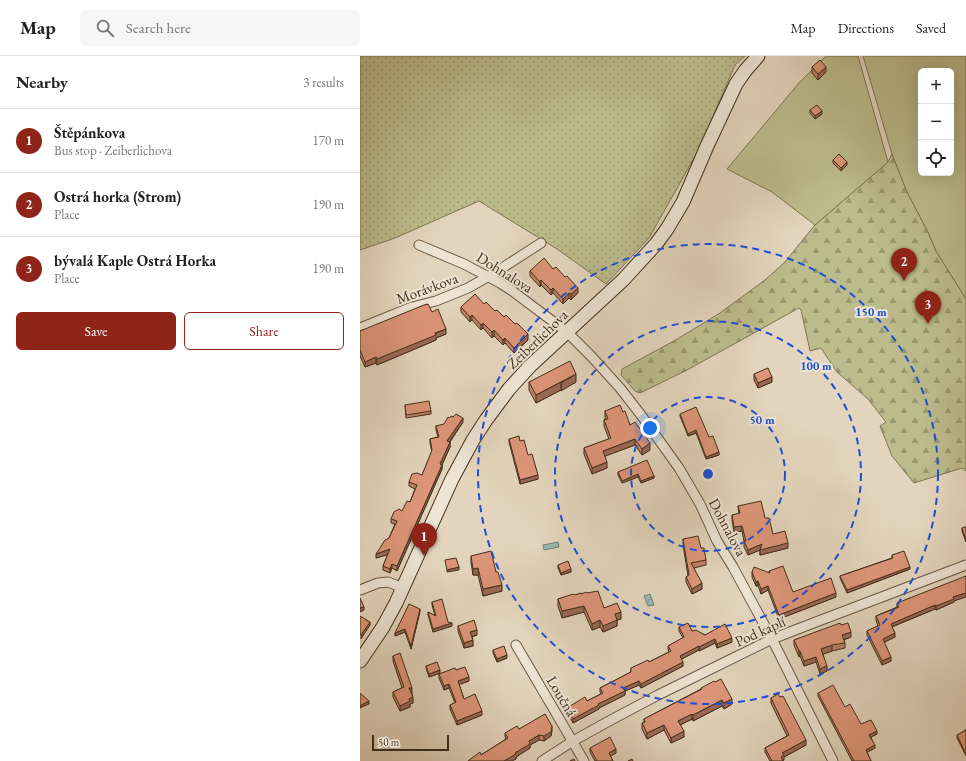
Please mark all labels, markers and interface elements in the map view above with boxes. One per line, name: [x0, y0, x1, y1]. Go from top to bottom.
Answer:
search box: [80, 10, 360, 46]
text: Map: [20, 15, 56, 40]
icon: search: [94, 17, 116, 39]
text: Search here: [126, 18, 191, 37]
text: Map: [790, 19, 816, 37]
text: Directions: [838, 19, 894, 37]
text: Saved: [916, 19, 946, 37]
map controls: [918, 68, 954, 176]
button: +: [918, 68, 954, 104]
text: Nearby: [16, 71, 68, 93]
text: 3 results: [303, 74, 344, 91]
button: −: [918, 104, 954, 140]
text: Štěpánkova: [54, 123, 125, 142]
text: 1: [26, 132, 32, 149]
text: 170 m: [313, 132, 344, 149]
button: locate: [918, 140, 954, 176]
text: Bus stop · Zeiberlichova: [54, 142, 172, 159]
text: Ostrá horka (Strom): [54, 187, 181, 206]
text: 2: [26, 196, 32, 213]
text: 190 m: [313, 196, 344, 213]
text: Place: [54, 206, 80, 223]
street label: Dohnalova: [473, 247, 537, 297]
pin: 2: [891, 248, 917, 281]
text: bývalá Kaple Ostrá Horka: [54, 251, 216, 270]
text: 3: [26, 260, 32, 277]
text: 190 m: [313, 260, 344, 277]
street label: Morávkova: [393, 268, 461, 308]
text: Place: [54, 270, 80, 287]
pin: 3: [915, 291, 941, 324]
text: 150 m: [855, 304, 887, 320]
street label: Zeiberlichova: [502, 305, 572, 373]
button: Save: [16, 312, 176, 350]
button: Share: [184, 312, 344, 350]
text: 100 m: [800, 358, 832, 374]
text: 50 m: [749, 412, 775, 428]
your location: [640, 418, 660, 438]
centre of rings: [701, 467, 715, 481]
street label: Dohnalova: [705, 495, 751, 559]
pin: 1: [411, 523, 437, 556]
street label: Pod kaplí: [732, 611, 789, 651]
street label: Loučná: [543, 672, 581, 720]
scale bar: [372, 733, 449, 752]
text: 50 m: [378, 735, 399, 749]

